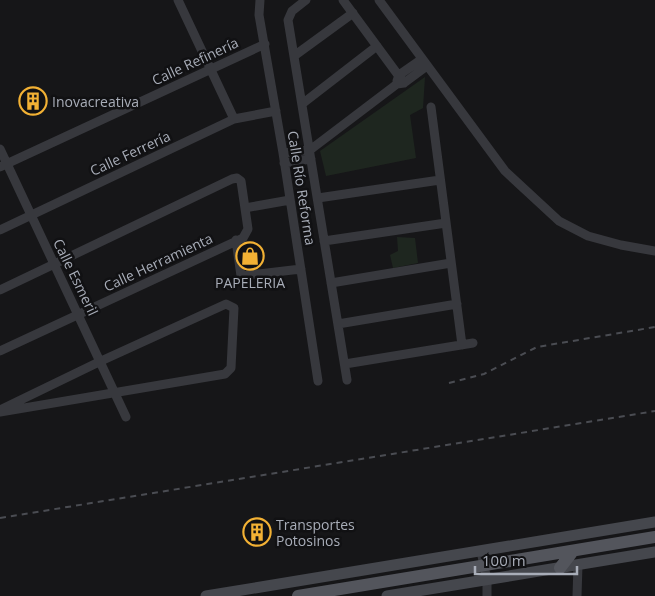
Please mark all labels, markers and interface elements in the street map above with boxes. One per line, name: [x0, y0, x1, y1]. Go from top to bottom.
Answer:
street label: Calle Refinería: [149, 33, 241, 89]
building icon: Inovacreativa: [18, 86, 48, 116]
place label: Inovacreativa: [52, 92, 139, 111]
street label: Calle Ferrería: [87, 126, 173, 180]
street label: Calle Río Reforma: [284, 129, 320, 247]
street label: Calle Herramienta: [100, 228, 216, 296]
street label: Calle Esmeril: [49, 235, 103, 319]
shop icon: PAPELERIA: [235, 241, 265, 271]
place label: PAPELERIA: [215, 273, 285, 292]
place label: Transportes Potosinos: [276, 515, 355, 550]
building icon: Transportes Potosinos: [242, 517, 272, 547]
scale bar: [475, 544, 578, 576]
text: 100 m: [482, 550, 526, 570]

